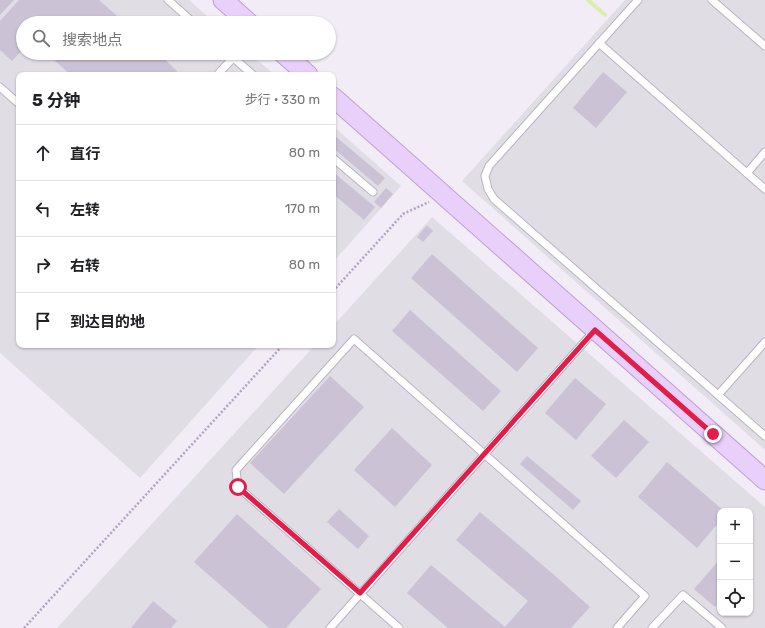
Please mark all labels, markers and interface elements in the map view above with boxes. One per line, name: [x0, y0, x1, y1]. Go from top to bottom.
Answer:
search box: [16, 16, 336, 60]
icon: search: [30, 27, 52, 49]
text: 搜索地点: [62, 31, 122, 49]
text: 5 分钟: [32, 90, 81, 110]
text: 步行 · 330 m: [245, 92, 320, 107]
icon: ahead: [32, 142, 54, 164]
text: 直行: [70, 145, 100, 163]
text: 80 m: [289, 145, 320, 160]
icon: left: [32, 198, 54, 220]
text: 左转: [70, 201, 100, 219]
text: 170 m: [285, 201, 320, 216]
icon: right: [32, 254, 54, 276]
text: 右转: [70, 257, 100, 275]
text: 80 m: [289, 257, 320, 272]
icon: arrive: [32, 310, 54, 332]
text: 到达目的地: [70, 313, 145, 331]
route end: [704, 425, 722, 443]
route start: [229, 478, 247, 496]
map controls: [717, 508, 753, 616]
button: +: [717, 508, 753, 544]
button: −: [717, 544, 753, 580]
button: locate: [717, 580, 753, 616]

